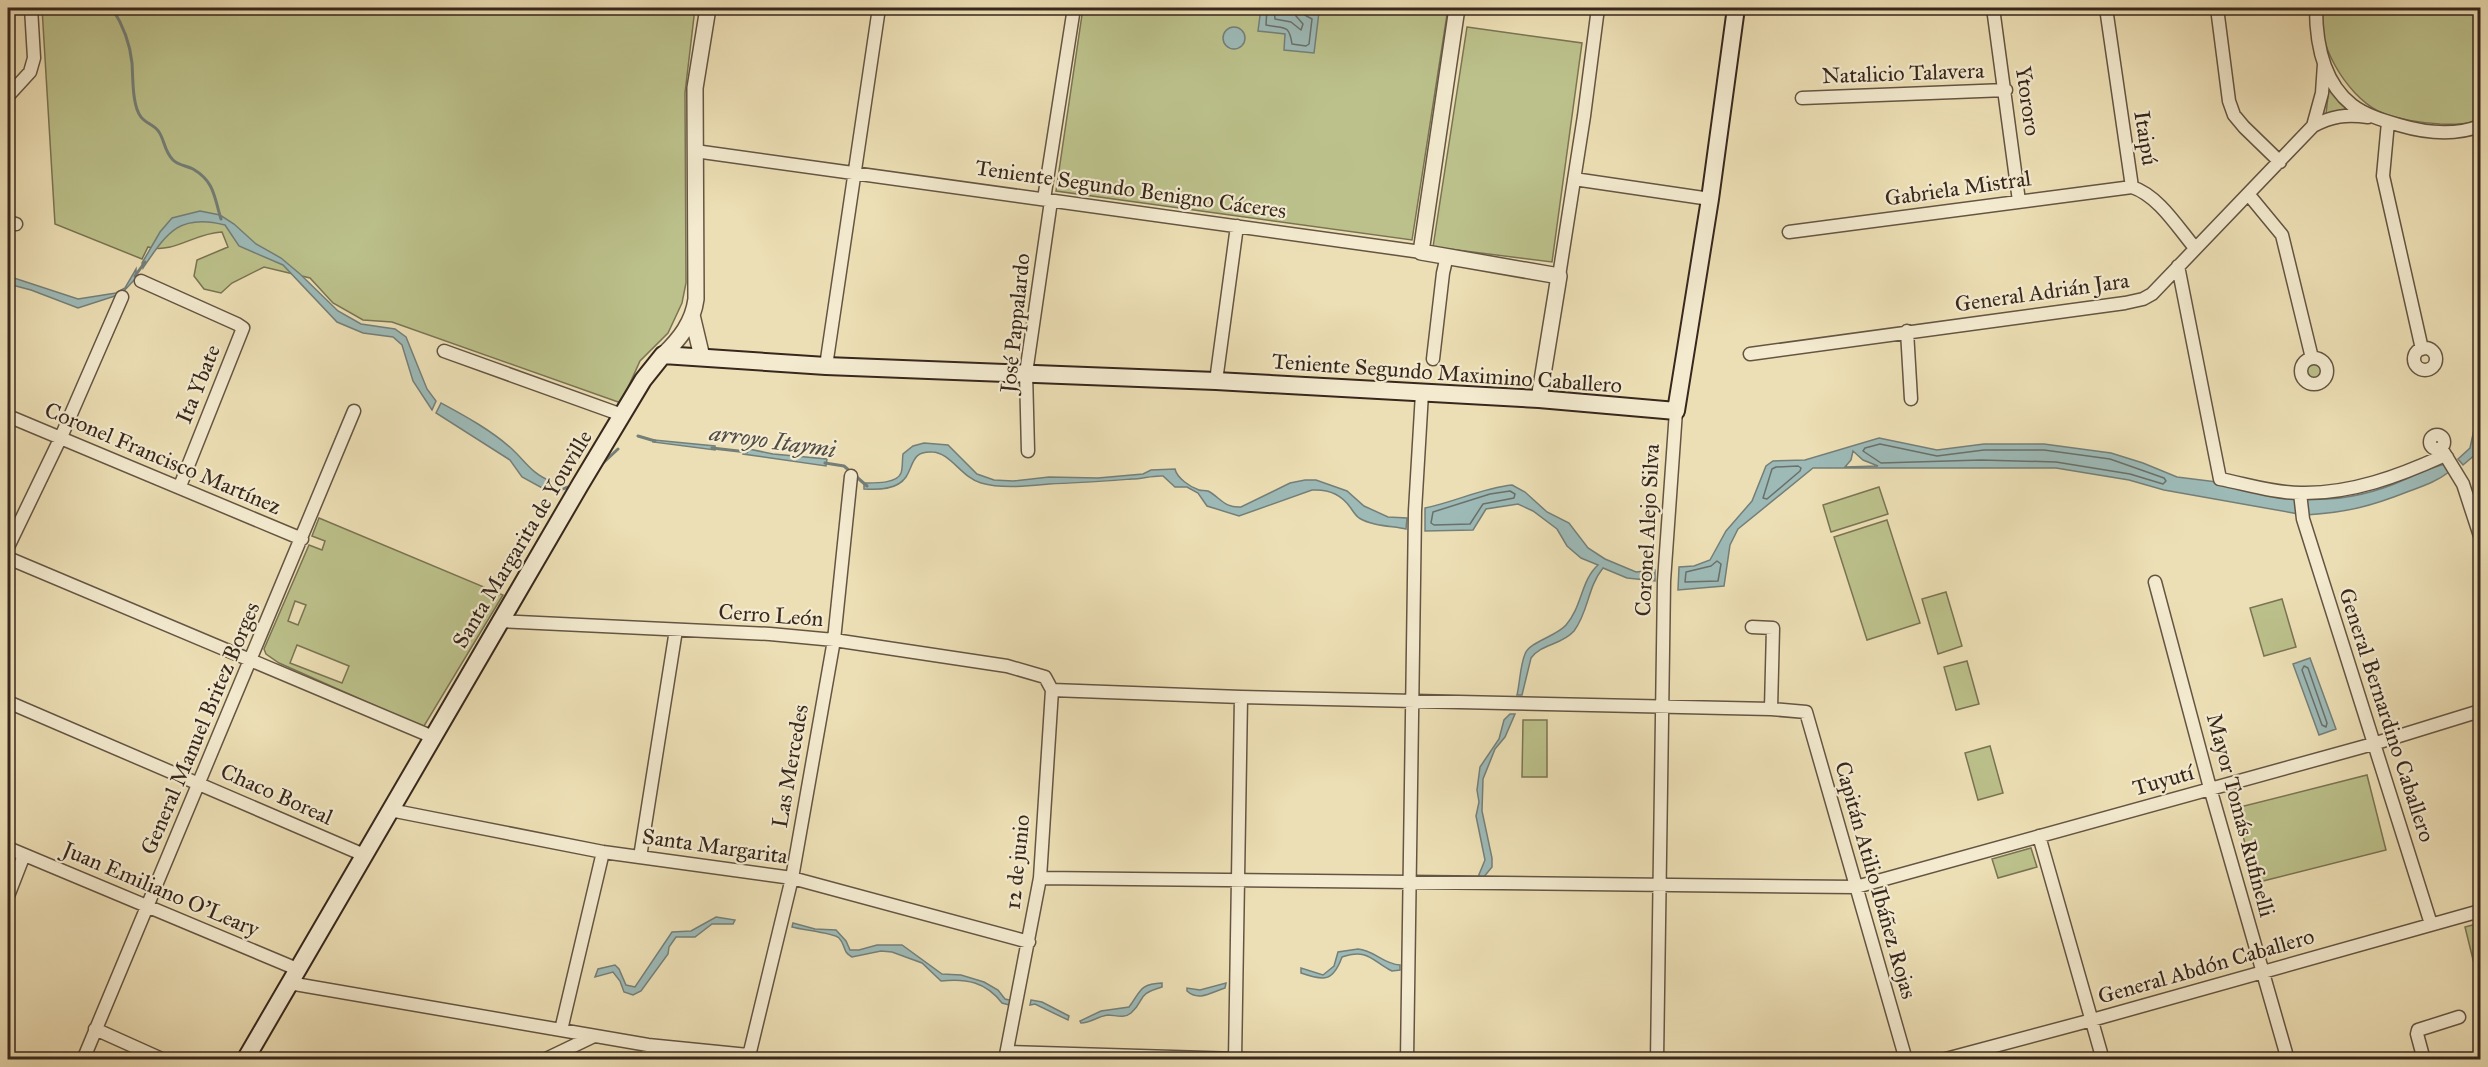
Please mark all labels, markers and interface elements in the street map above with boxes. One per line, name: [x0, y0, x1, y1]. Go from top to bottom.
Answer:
street label: Natalicio Talavera: [1821, 57, 1985, 89]
street label: Ytororo: [2010, 64, 2046, 138]
street label: Itaipú: [2128, 109, 2164, 167]
street label: Teniente Segundo Benigno Cáceres: [974, 154, 1288, 224]
street label: Gabriela Mistral: [1883, 164, 2033, 212]
street label: José Pappalardo: [994, 252, 1036, 396]
street label: General Adrián Jara: [1953, 266, 2132, 318]
street label: Ita Ybate: [170, 341, 226, 427]
street label: Teniente Segundo Maximino Caballero: [1271, 347, 1623, 399]
street label: Coronel Francisco Martínez: [41, 396, 285, 520]
water label: arroyo Itaymi: [707, 417, 838, 465]
street label: Santa Margarita de Youville: [446, 425, 598, 653]
street label: Coronel Alejo Silva: [1629, 442, 1665, 617]
street label: General Bernardino Caballero: [2333, 585, 2441, 845]
street label: General Manuel Britez Borges: [134, 598, 266, 858]
street label: Cerro León: [718, 598, 824, 632]
street label: Las Mercedes: [766, 702, 814, 830]
street label: Mayor Tomás Rufinelli: [2201, 710, 2281, 920]
street label: Chaco Boreal: [217, 757, 337, 831]
street label: Capitán Atilio Ibáñez Rojas: [1829, 758, 1923, 1002]
street label: Tuyutí: [2129, 758, 2198, 802]
street label: 12 de junio: [999, 813, 1035, 911]
street label: Santa Margarita: [641, 822, 790, 870]
street label: Juan Emiliano O'Leary: [57, 835, 264, 943]
street label: General Abdón Caballero: [2095, 922, 2317, 1010]

